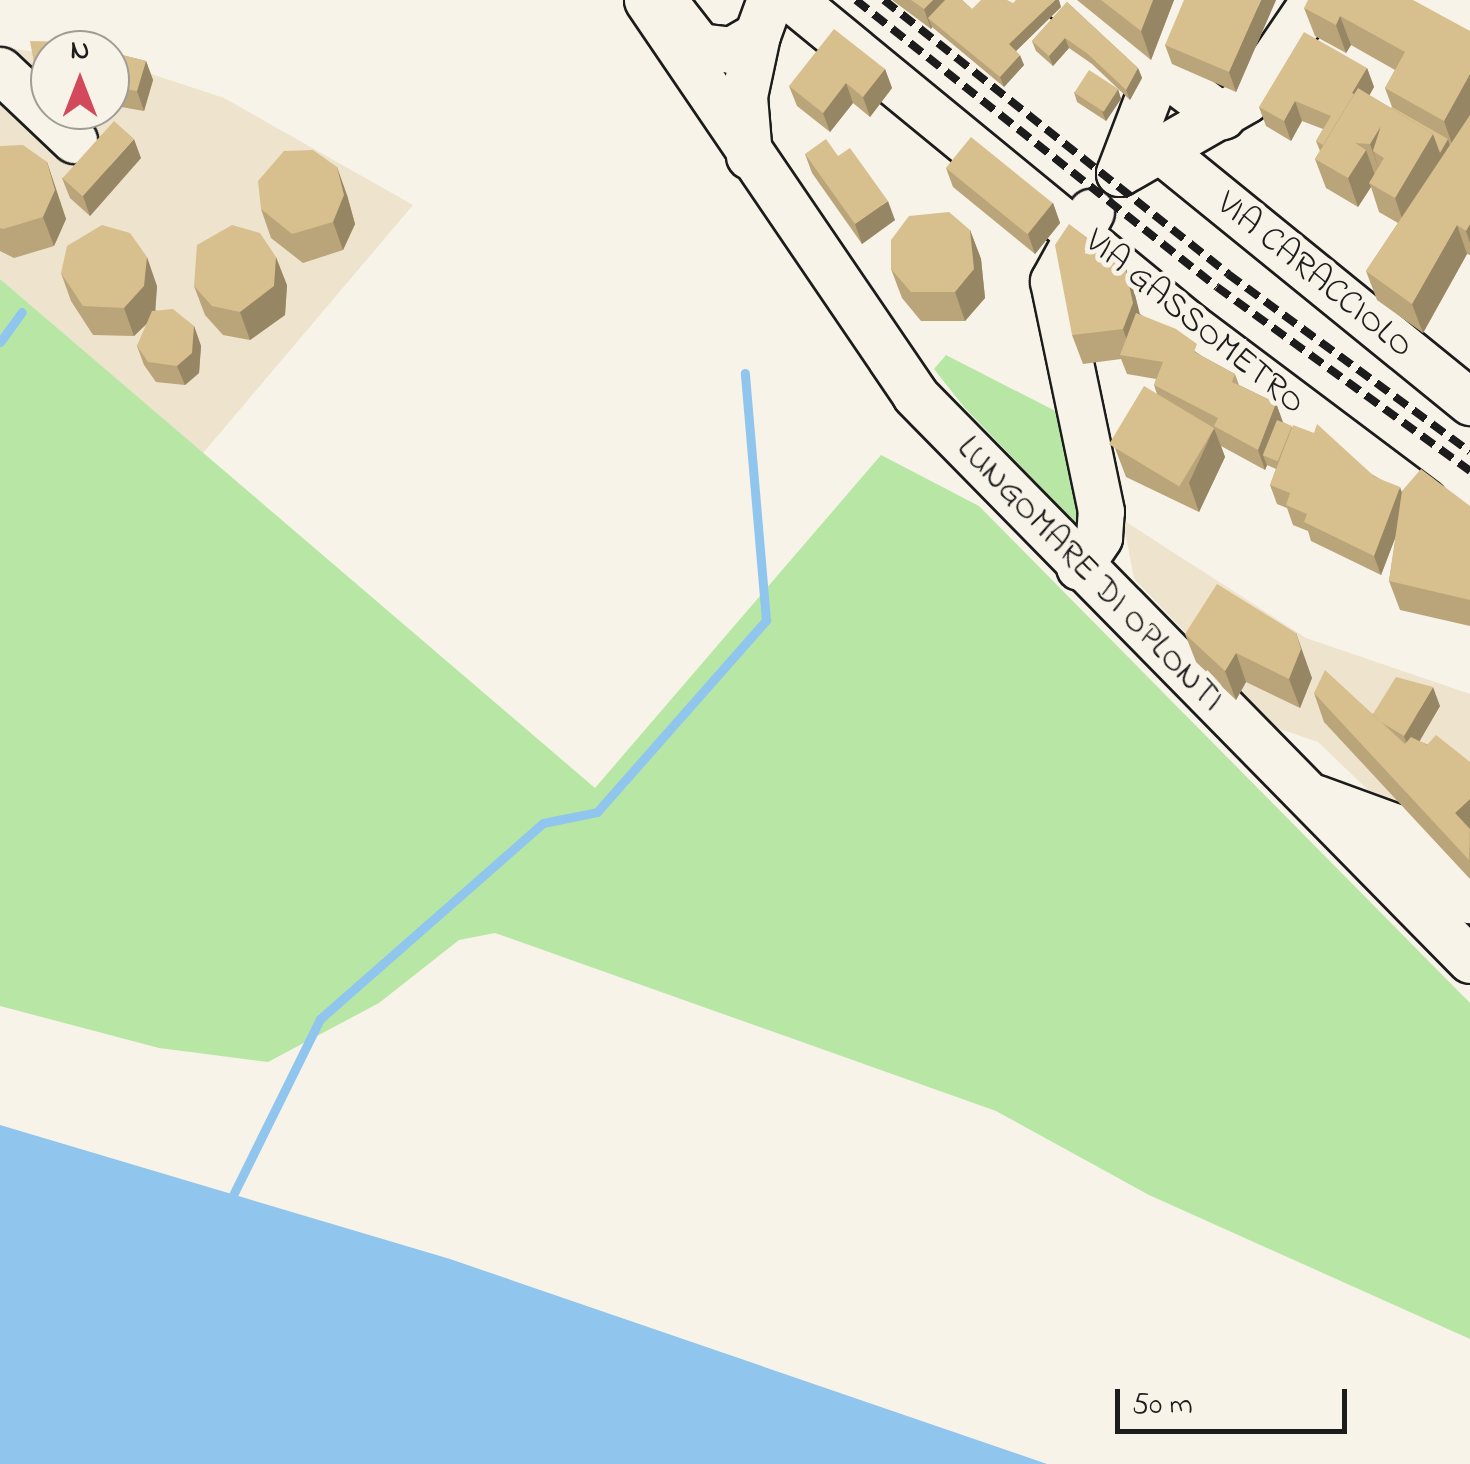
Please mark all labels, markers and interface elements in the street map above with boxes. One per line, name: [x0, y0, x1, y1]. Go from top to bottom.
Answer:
north arrow: [30, 30, 130, 130]
text: N: [71, 31, 89, 72]
street label: VIA CARACCIOLO: [1207, 184, 1421, 368]
street label: VIA GASSOMETRO: [1075, 221, 1313, 425]
street label: LUNGOMARE DI OPLONTI: [947, 429, 1231, 721]
scale bar: [1120, 1369, 1352, 1431]
text: 50 m: [1132, 1384, 1193, 1428]

